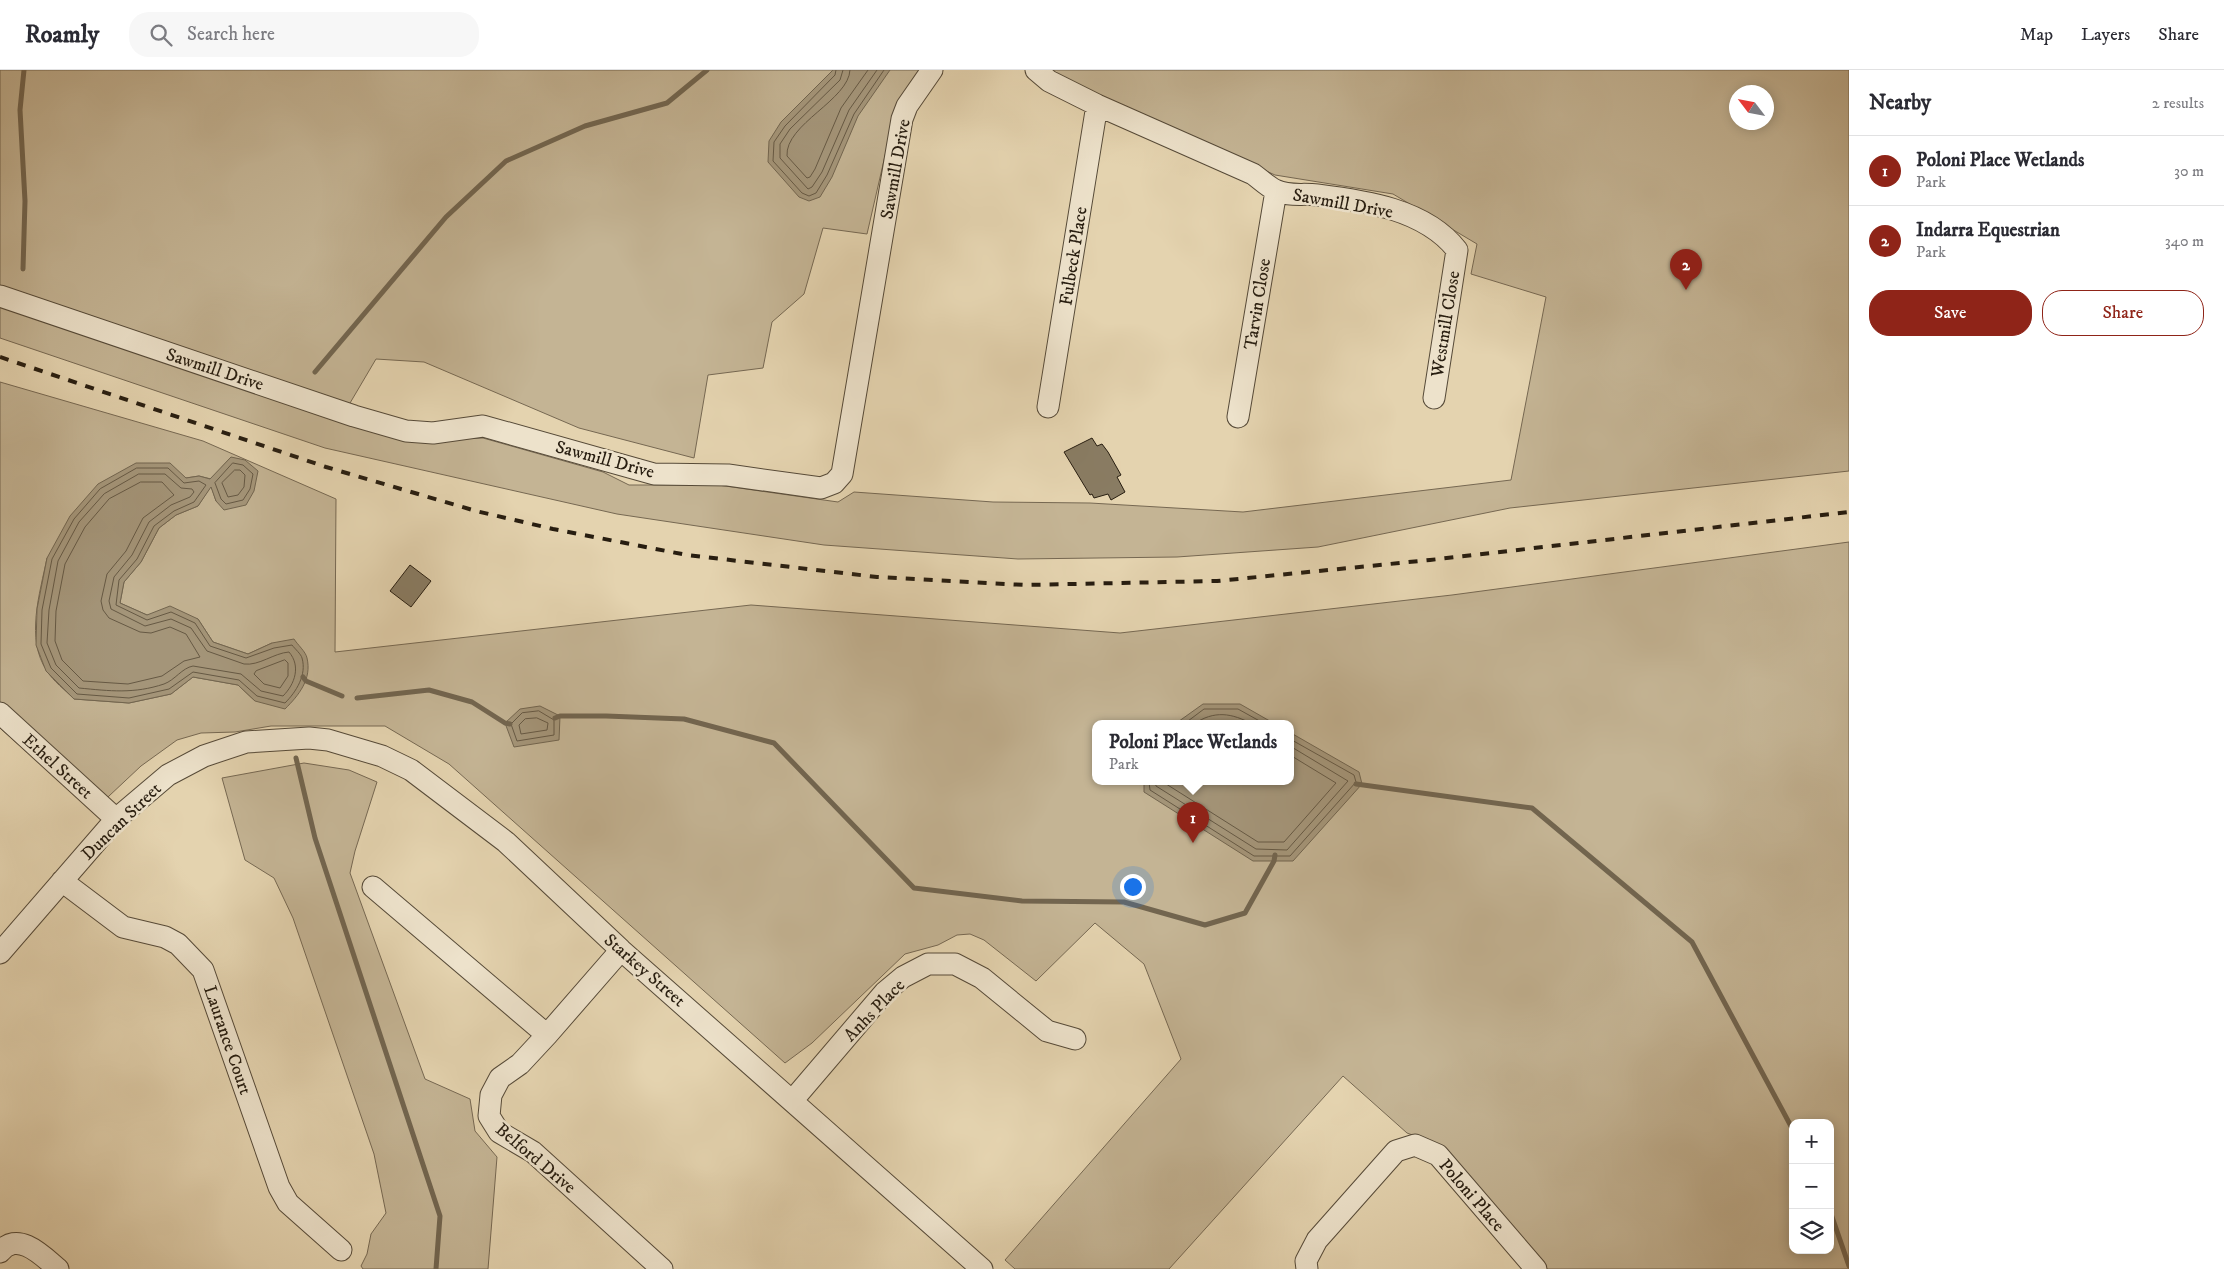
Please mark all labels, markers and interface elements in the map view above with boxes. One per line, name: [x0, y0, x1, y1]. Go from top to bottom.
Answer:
search box: [129, 12, 479, 57]
text: Roamly: [25, 20, 99, 50]
icon: search: [147, 21, 175, 49]
text: Search here: [187, 23, 275, 46]
text: Map: [2020, 24, 2053, 46]
text: Layers: [2081, 24, 2130, 46]
text: Share: [2158, 24, 2199, 46]
north arrow: [1729, 85, 1774, 130]
text: Nearby: [1869, 90, 1931, 116]
text: 2 results: [2152, 93, 2204, 113]
street label: Sawmill Drive: [876, 117, 916, 221]
text: Poloni Place Wetlands: [1916, 149, 2084, 172]
text: 1: [1882, 161, 1888, 181]
text: 30 m: [2174, 161, 2204, 181]
text: Park: [1916, 172, 1946, 192]
street label: Sawmill Drive: [1291, 184, 1395, 224]
street label: Fulbeck Place: [1055, 205, 1093, 307]
text: Indarra Equestrian: [1916, 219, 2060, 242]
text: 2: [1881, 231, 1889, 251]
text: 340 m: [2165, 231, 2204, 251]
text: Park: [1916, 242, 1946, 262]
pin: 2: [1670, 249, 1702, 290]
street label: Tarvin Close: [1240, 257, 1276, 351]
street label: Westmill Close: [1427, 269, 1465, 380]
button: Save: [1869, 290, 2032, 336]
button: Share: [2042, 290, 2204, 336]
street label: Sawmill Drive: [163, 344, 266, 396]
street label: Sawmill Drive: [553, 436, 657, 484]
popup: [1092, 720, 1294, 785]
street label: Ethel Street: [18, 729, 97, 804]
text: Poloni Place Wetlands: [1109, 731, 1277, 754]
text: Park: [1109, 754, 1139, 774]
street label: Duncan Street: [77, 778, 166, 865]
pin: 1: [1177, 802, 1209, 843]
your location: [1120, 874, 1146, 900]
street label: Starkey Street: [599, 929, 690, 1012]
street label: Anhs Place: [839, 975, 910, 1047]
street label: Laurance Court: [198, 983, 256, 1098]
street label: Belford Drive: [491, 1119, 580, 1199]
map controls: [1789, 1119, 1834, 1254]
button: +: [1789, 1119, 1834, 1164]
street label: Poloni Place: [1434, 1155, 1509, 1237]
button: −: [1789, 1164, 1834, 1209]
button: layers: [1789, 1209, 1834, 1254]

